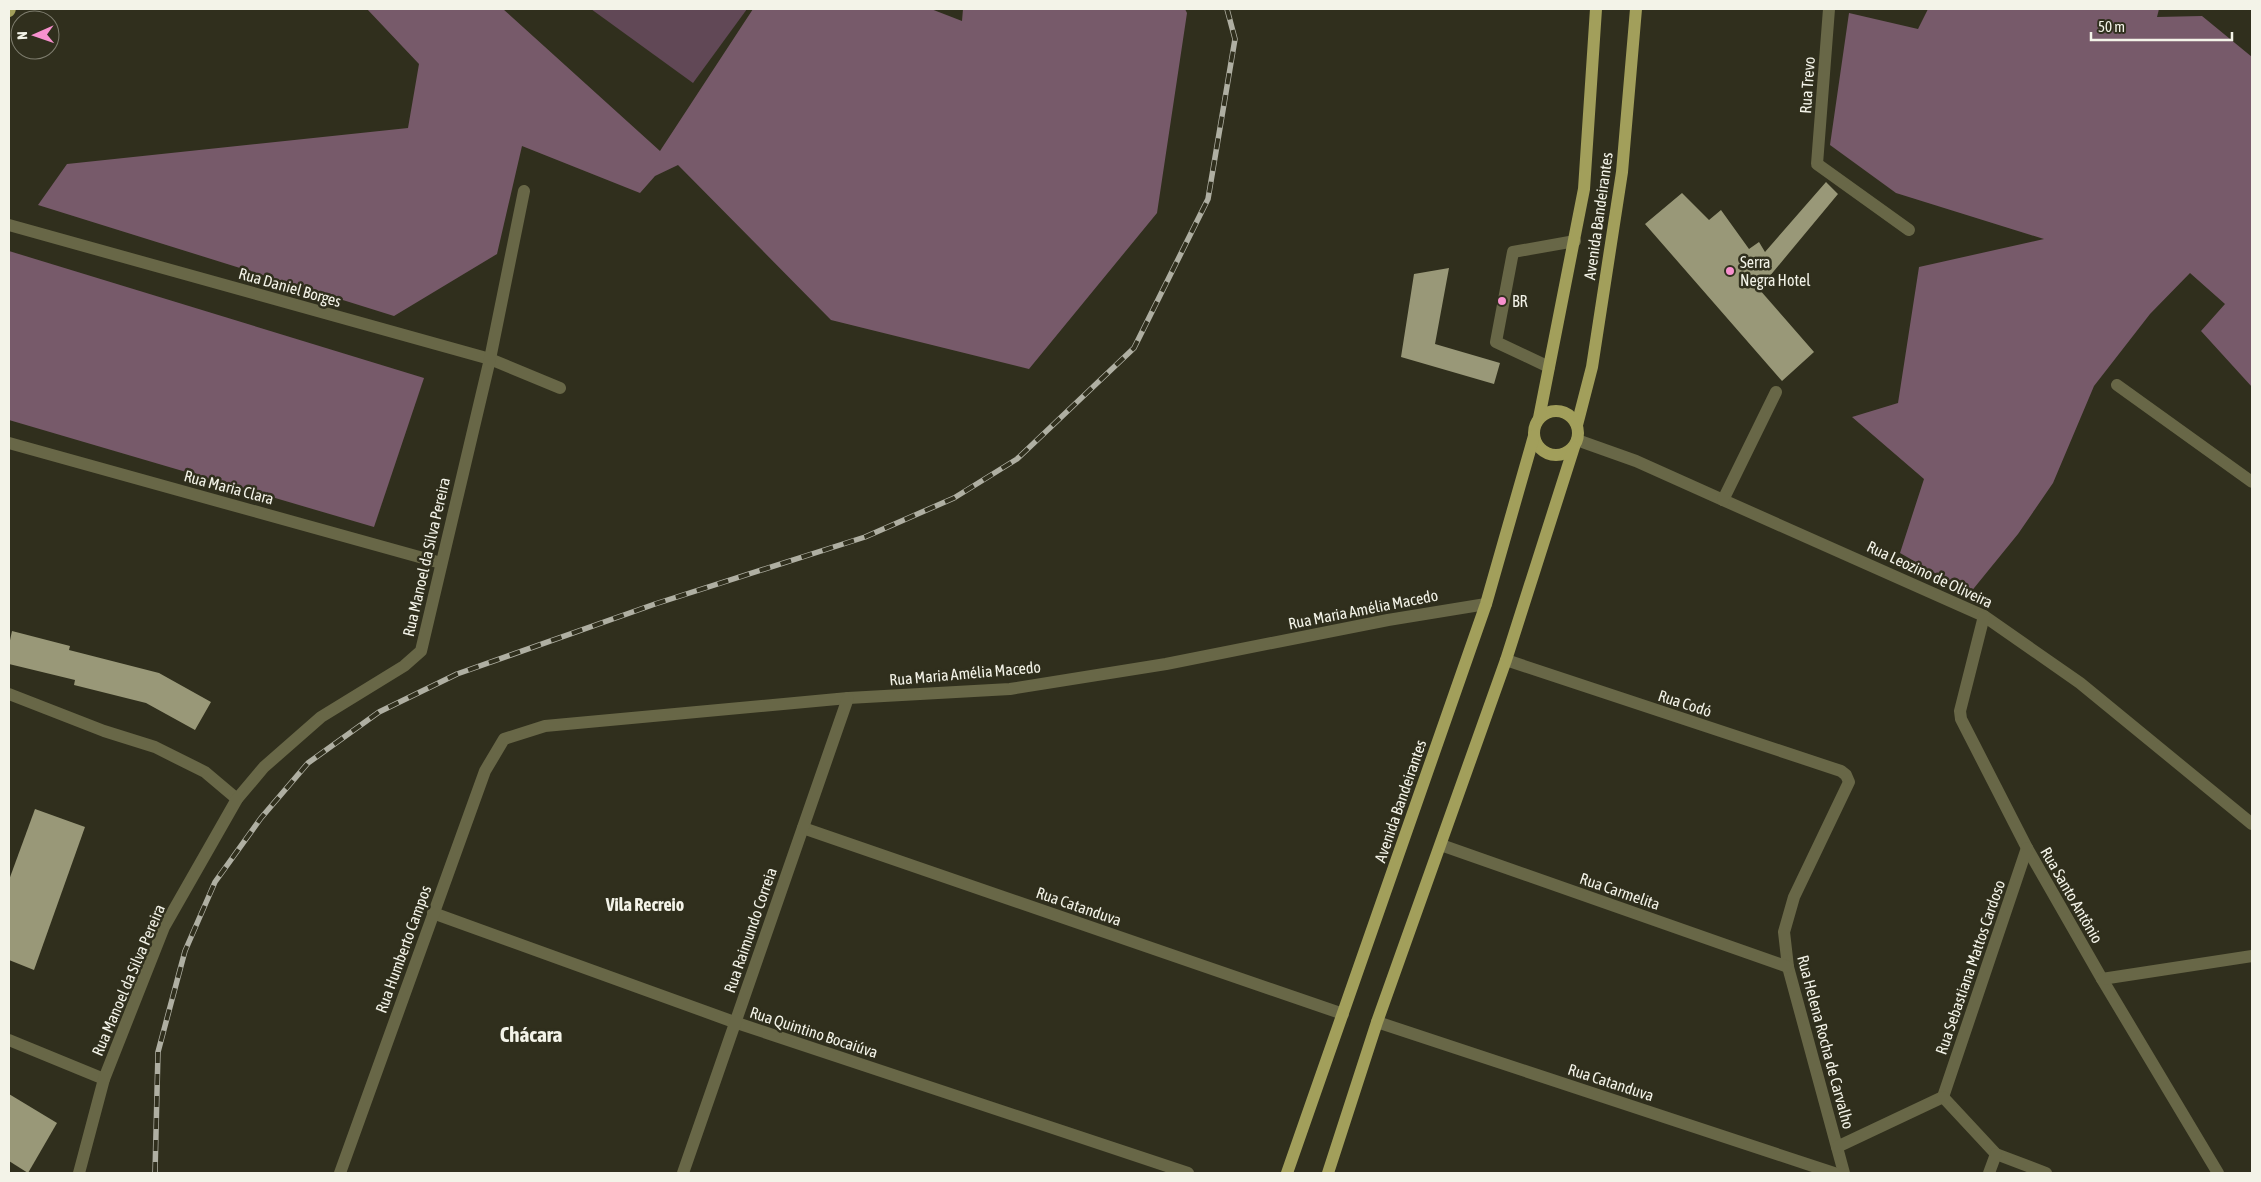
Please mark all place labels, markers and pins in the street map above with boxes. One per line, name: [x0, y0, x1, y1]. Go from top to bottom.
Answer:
place label: Serra Negra Hotel: [1740, 253, 1811, 290]
marker: Serra Negra Hotel: [1724, 265, 1736, 277]
place label: BR: [1512, 292, 1528, 310]
marker: BR: [1496, 295, 1508, 307]

